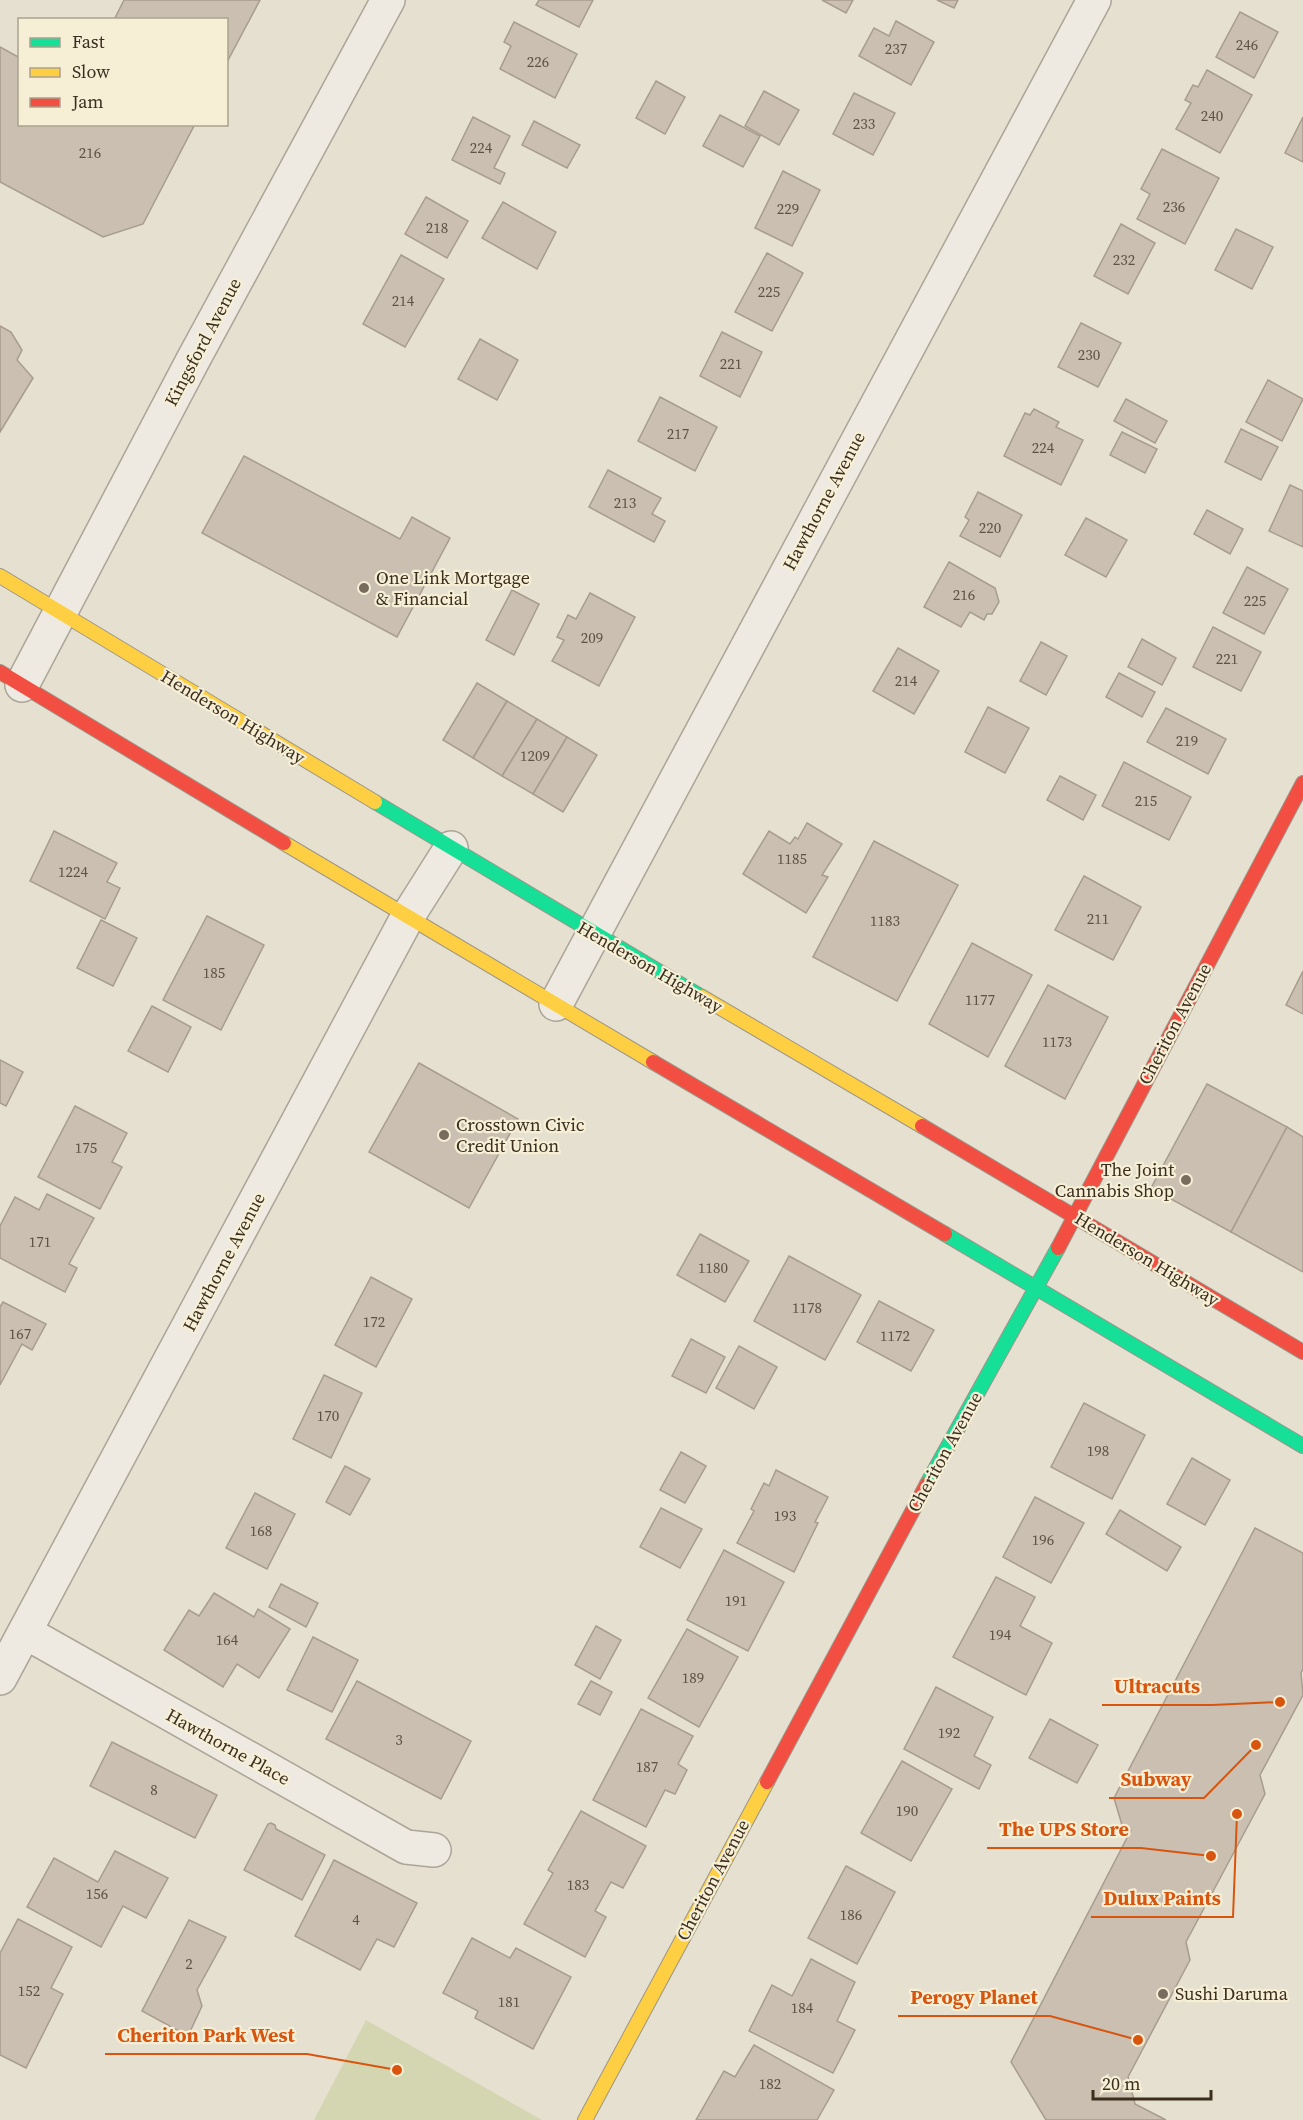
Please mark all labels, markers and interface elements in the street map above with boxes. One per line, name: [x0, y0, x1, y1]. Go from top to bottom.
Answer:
legend: [18, 18, 228, 126]
text: Fast: [72, 29, 105, 54]
house number: 246: [1236, 34, 1258, 55]
house number: 237: [885, 38, 907, 59]
house number: 226: [527, 51, 549, 72]
text: Slow: [72, 59, 110, 84]
text: Jam: [71, 89, 104, 114]
house number: 240: [1201, 105, 1223, 126]
house number: 233: [853, 113, 875, 134]
house number: 224: [470, 137, 493, 158]
house number: 216: [79, 142, 101, 163]
house number: 236: [1163, 196, 1185, 217]
house number: 229: [777, 198, 799, 219]
house number: 218: [426, 217, 448, 238]
house number: 232: [1113, 249, 1135, 270]
street label: Kingsford Avenue: [158, 273, 247, 410]
house number: 225: [758, 281, 780, 302]
house number: 214: [392, 290, 415, 311]
house number: 230: [1078, 344, 1100, 365]
house number: 221: [720, 353, 742, 374]
house number: 217: [667, 423, 689, 444]
street label: Hawthorne Avenue: [776, 427, 871, 575]
house number: 224: [1032, 437, 1055, 458]
house number: 213: [614, 492, 636, 513]
house number: 220: [979, 517, 1001, 538]
place label: One Link Mortgage & Financial: [376, 565, 530, 611]
marker: One Link Mortgage & Financial: [357, 581, 371, 595]
house number: 216: [953, 584, 975, 605]
house number: 225: [1244, 590, 1266, 611]
house number: 209: [581, 627, 603, 648]
house number: 221: [1216, 648, 1238, 669]
street label: Henderson Highway: [156, 664, 311, 770]
house number: 214: [895, 670, 918, 691]
house number: 219: [1176, 730, 1198, 751]
house number: 1209: [520, 745, 550, 766]
house number: 215: [1135, 790, 1157, 811]
house number: 1185: [777, 848, 807, 869]
house number: 1224: [58, 861, 88, 882]
house number: 211: [1087, 908, 1109, 929]
house number: 1183: [870, 910, 900, 931]
street label: Henderson Highway: [573, 915, 728, 1019]
street label: Cheriton Avenue: [1132, 959, 1217, 1089]
house number: 185: [203, 962, 225, 983]
house number: 1177: [965, 989, 995, 1010]
house number: 1173: [1042, 1031, 1072, 1052]
place label: Crosstown Civic Credit Union: [456, 1112, 585, 1158]
marker: Crosstown Civic Credit Union: [437, 1128, 451, 1142]
house number: 175: [75, 1137, 97, 1158]
place label: The Joint Cannabis Shop: [1055, 1157, 1174, 1203]
marker: The Joint Cannabis Shop: [1179, 1173, 1193, 1187]
street label: Hawthorne Avenue: [176, 1188, 271, 1336]
street label: Henderson Highway: [1070, 1206, 1225, 1312]
house number: 171: [29, 1231, 51, 1252]
house number: 1180: [698, 1257, 728, 1278]
house number: 1178: [792, 1297, 822, 1318]
house number: 172: [363, 1311, 385, 1332]
house number: 167: [9, 1323, 31, 1344]
house number: 1172: [880, 1325, 910, 1346]
street label: Cheriton Avenue: [901, 1387, 988, 1517]
house number: 170: [317, 1405, 339, 1426]
house number: 198: [1087, 1440, 1109, 1461]
house number: 193: [774, 1505, 796, 1526]
house number: 168: [250, 1520, 272, 1541]
house number: 196: [1032, 1529, 1054, 1550]
house number: 191: [725, 1590, 747, 1611]
house number: 194: [989, 1624, 1012, 1645]
house number: 164: [216, 1629, 239, 1650]
house number: 189: [682, 1667, 704, 1688]
callout: Ultracuts: [1102, 1667, 1212, 1705]
text: Ultracuts: [1114, 1672, 1200, 1700]
street label: Hawthorne Place: [162, 1702, 295, 1791]
house number: 192: [938, 1722, 960, 1743]
house number: 3: [395, 1729, 403, 1750]
house number: 187: [636, 1756, 658, 1777]
callout: Subway: [1109, 1760, 1204, 1798]
text: Subway: [1120, 1765, 1192, 1793]
house number: 8: [150, 1779, 158, 1800]
house number: 190: [896, 1800, 918, 1821]
callout: The UPS Store: [987, 1810, 1141, 1848]
street label: Cheriton Avenue: [670, 1815, 755, 1945]
text: The UPS Store: [999, 1815, 1129, 1843]
house number: 183: [567, 1874, 589, 1895]
callout: Dulux Paints: [1091, 1879, 1233, 1917]
house number: 156: [86, 1883, 108, 1904]
text: Dulux Paints: [1103, 1884, 1221, 1912]
house number: 186: [840, 1904, 862, 1925]
house number: 4: [352, 1909, 360, 1930]
house number: 2: [185, 1953, 193, 1974]
callout: Perogy Planet: [898, 1978, 1050, 2016]
house number: 152: [18, 1980, 40, 2001]
place label: Sushi Daruma: [1175, 1981, 1289, 2006]
text: Perogy Planet: [910, 1983, 1038, 2011]
marker: Sushi Daruma: [1156, 1987, 1170, 2001]
house number: 181: [498, 1991, 520, 2012]
house number: 184: [791, 1997, 814, 2018]
callout: Cheriton Park West: [105, 2016, 307, 2054]
text: Cheriton Park West: [117, 2021, 296, 2049]
scale bar: [1093, 2063, 1212, 2101]
text: 20 m: [1102, 2071, 1140, 2096]
house number: 182: [759, 2073, 781, 2094]

